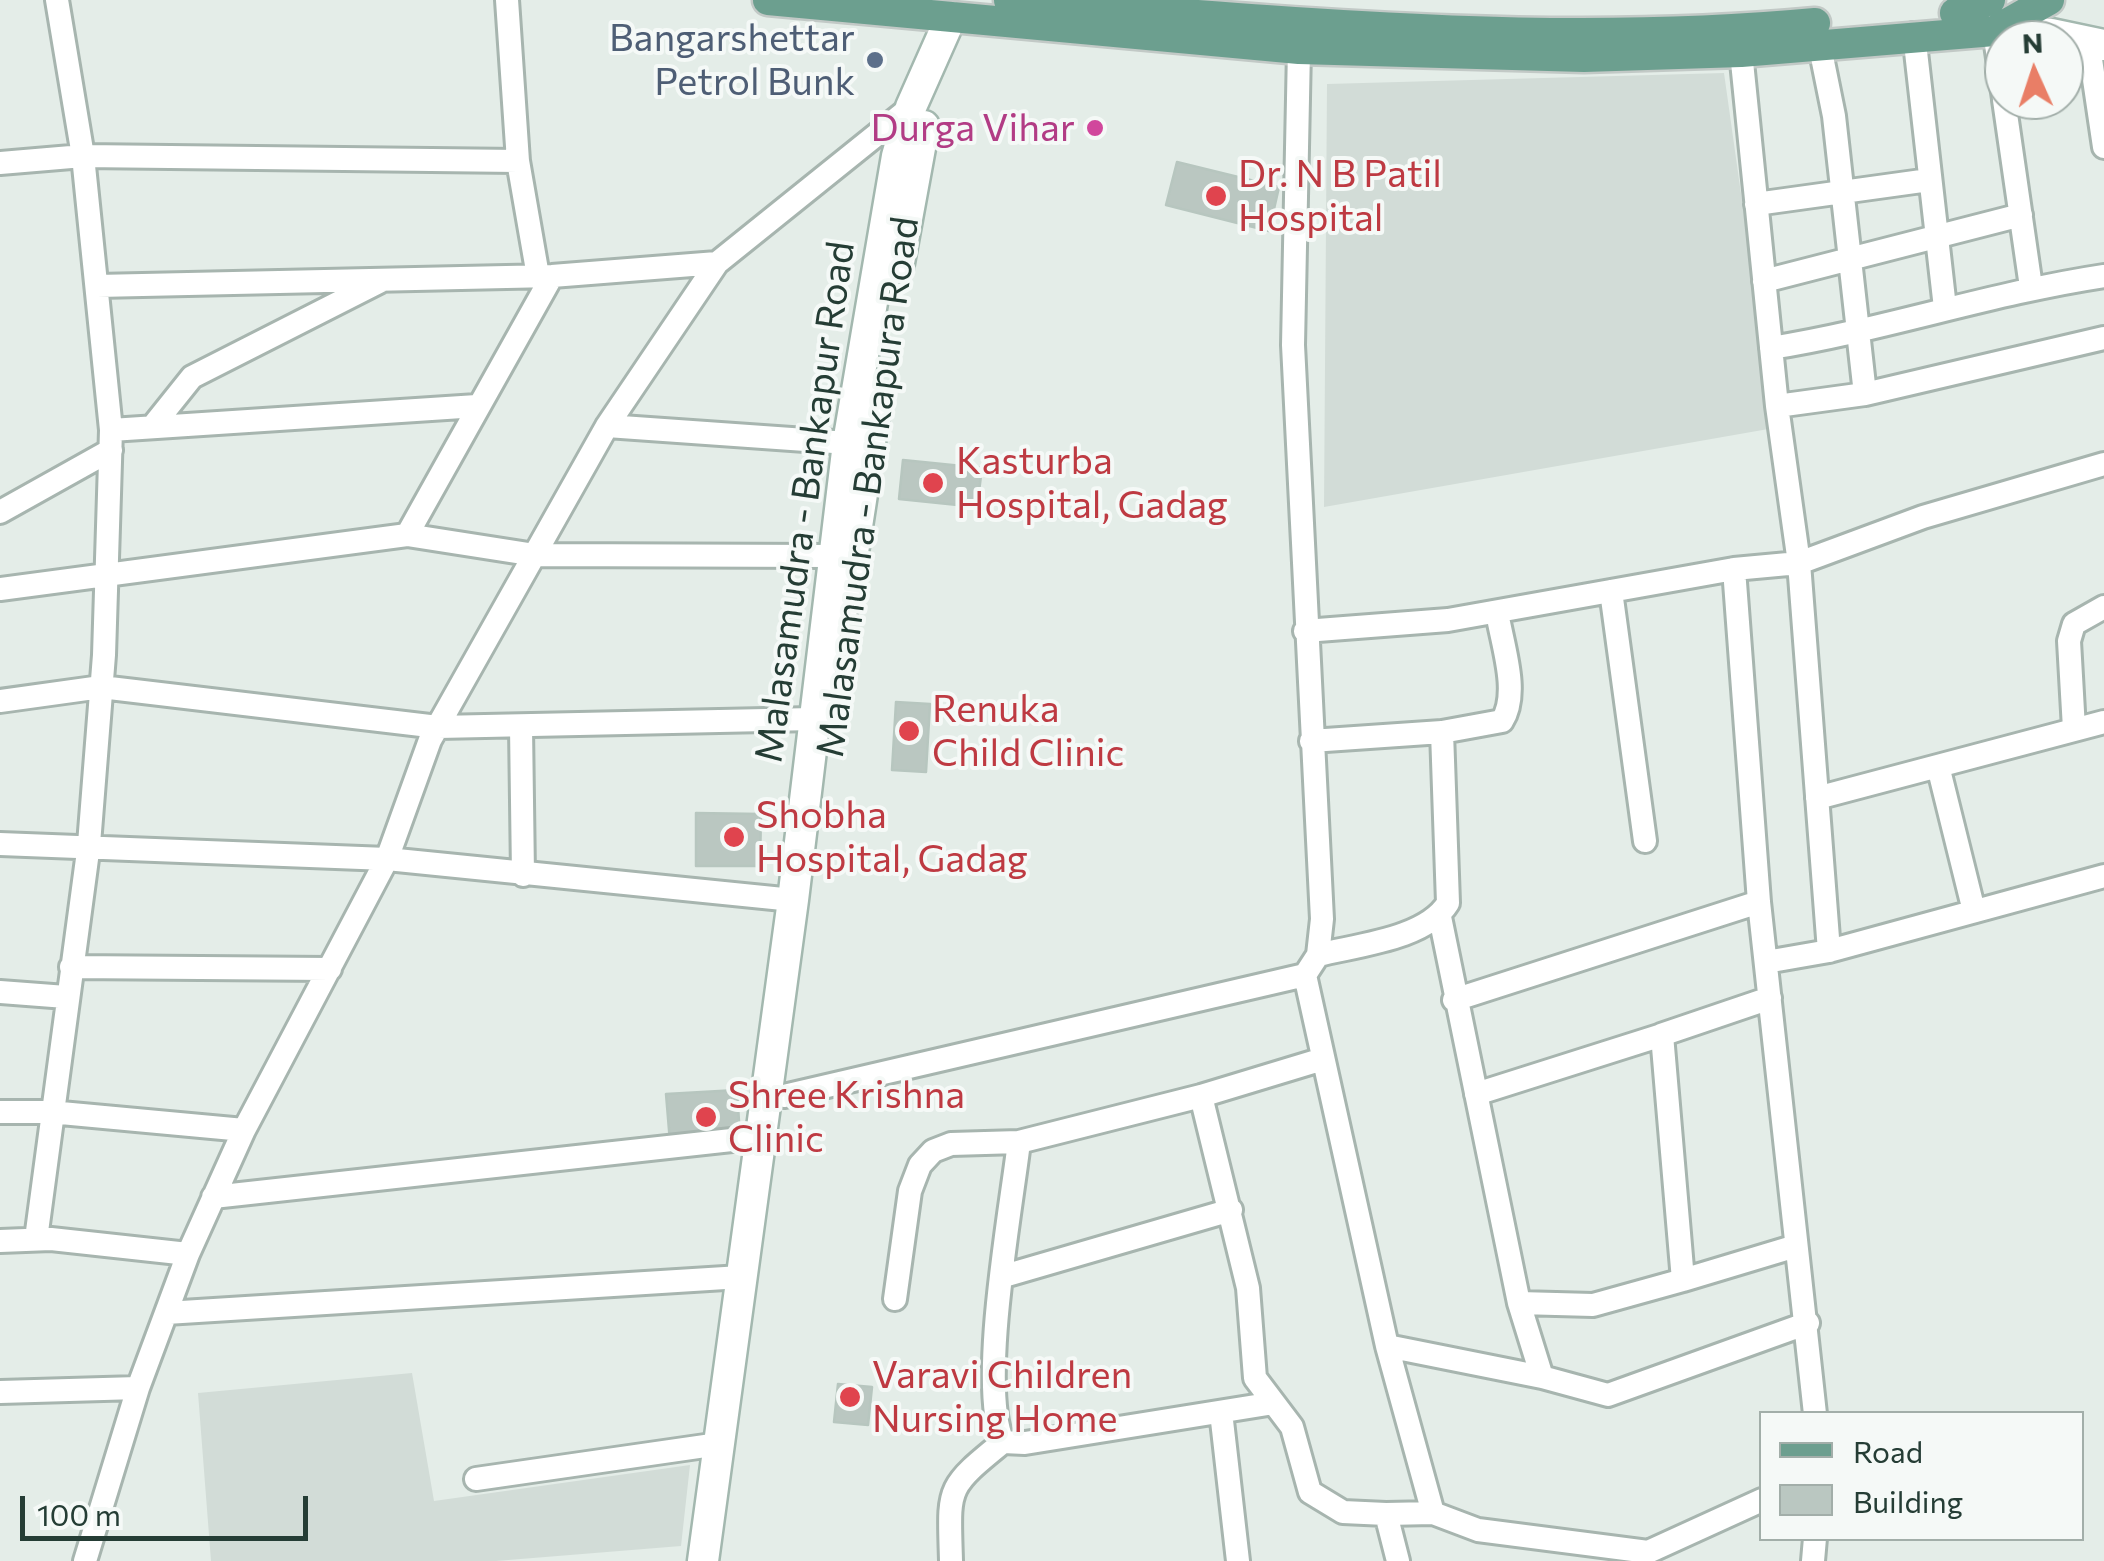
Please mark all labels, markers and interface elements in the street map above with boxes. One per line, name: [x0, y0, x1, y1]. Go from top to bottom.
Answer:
place label: Bangarshettar Petrol Bunk: [609, 15, 855, 104]
north arrow: [1984, 20, 2084, 120]
text: N: [2021, 25, 2044, 60]
marker: Bangarshettar Petrol Bunk: [864, 49, 886, 71]
place label: Durga Vihar: [870, 105, 1075, 151]
marker: Durga Vihar: [1084, 117, 1106, 139]
place label: Dr. N B Patil Hospital: [1238, 151, 1442, 240]
marker: Dr. N B Patil Hospital: [1203, 183, 1229, 209]
street label: Malasamudra - Bankapura Road: [807, 214, 929, 760]
street label: Malasamudra - Bankapur Road: [746, 239, 864, 765]
place label: Kasturba Hospital, Gadag: [956, 438, 1228, 528]
marker: Kasturba Hospital, Gadag: [920, 470, 946, 496]
place label: Renuka Child Clinic: [932, 686, 1124, 776]
marker: Renuka Child Clinic: [896, 718, 922, 744]
place label: Shobha Hospital, Gadag: [756, 792, 1028, 882]
marker: Shobha Hospital, Gadag: [721, 824, 747, 850]
place label: Shree Krishna Clinic: [728, 1072, 965, 1162]
marker: Shree Krishna Clinic: [693, 1104, 719, 1130]
place label: Varavi Children Nursing Home: [872, 1352, 1132, 1442]
marker: Varavi Children Nursing Home: [837, 1384, 863, 1410]
legend: [1759, 1411, 2084, 1541]
text: Road: [1853, 1432, 1923, 1469]
scale bar: [25, 1476, 312, 1538]
text: Building: [1853, 1482, 1963, 1519]
text: 100 m: [37, 1495, 121, 1532]

